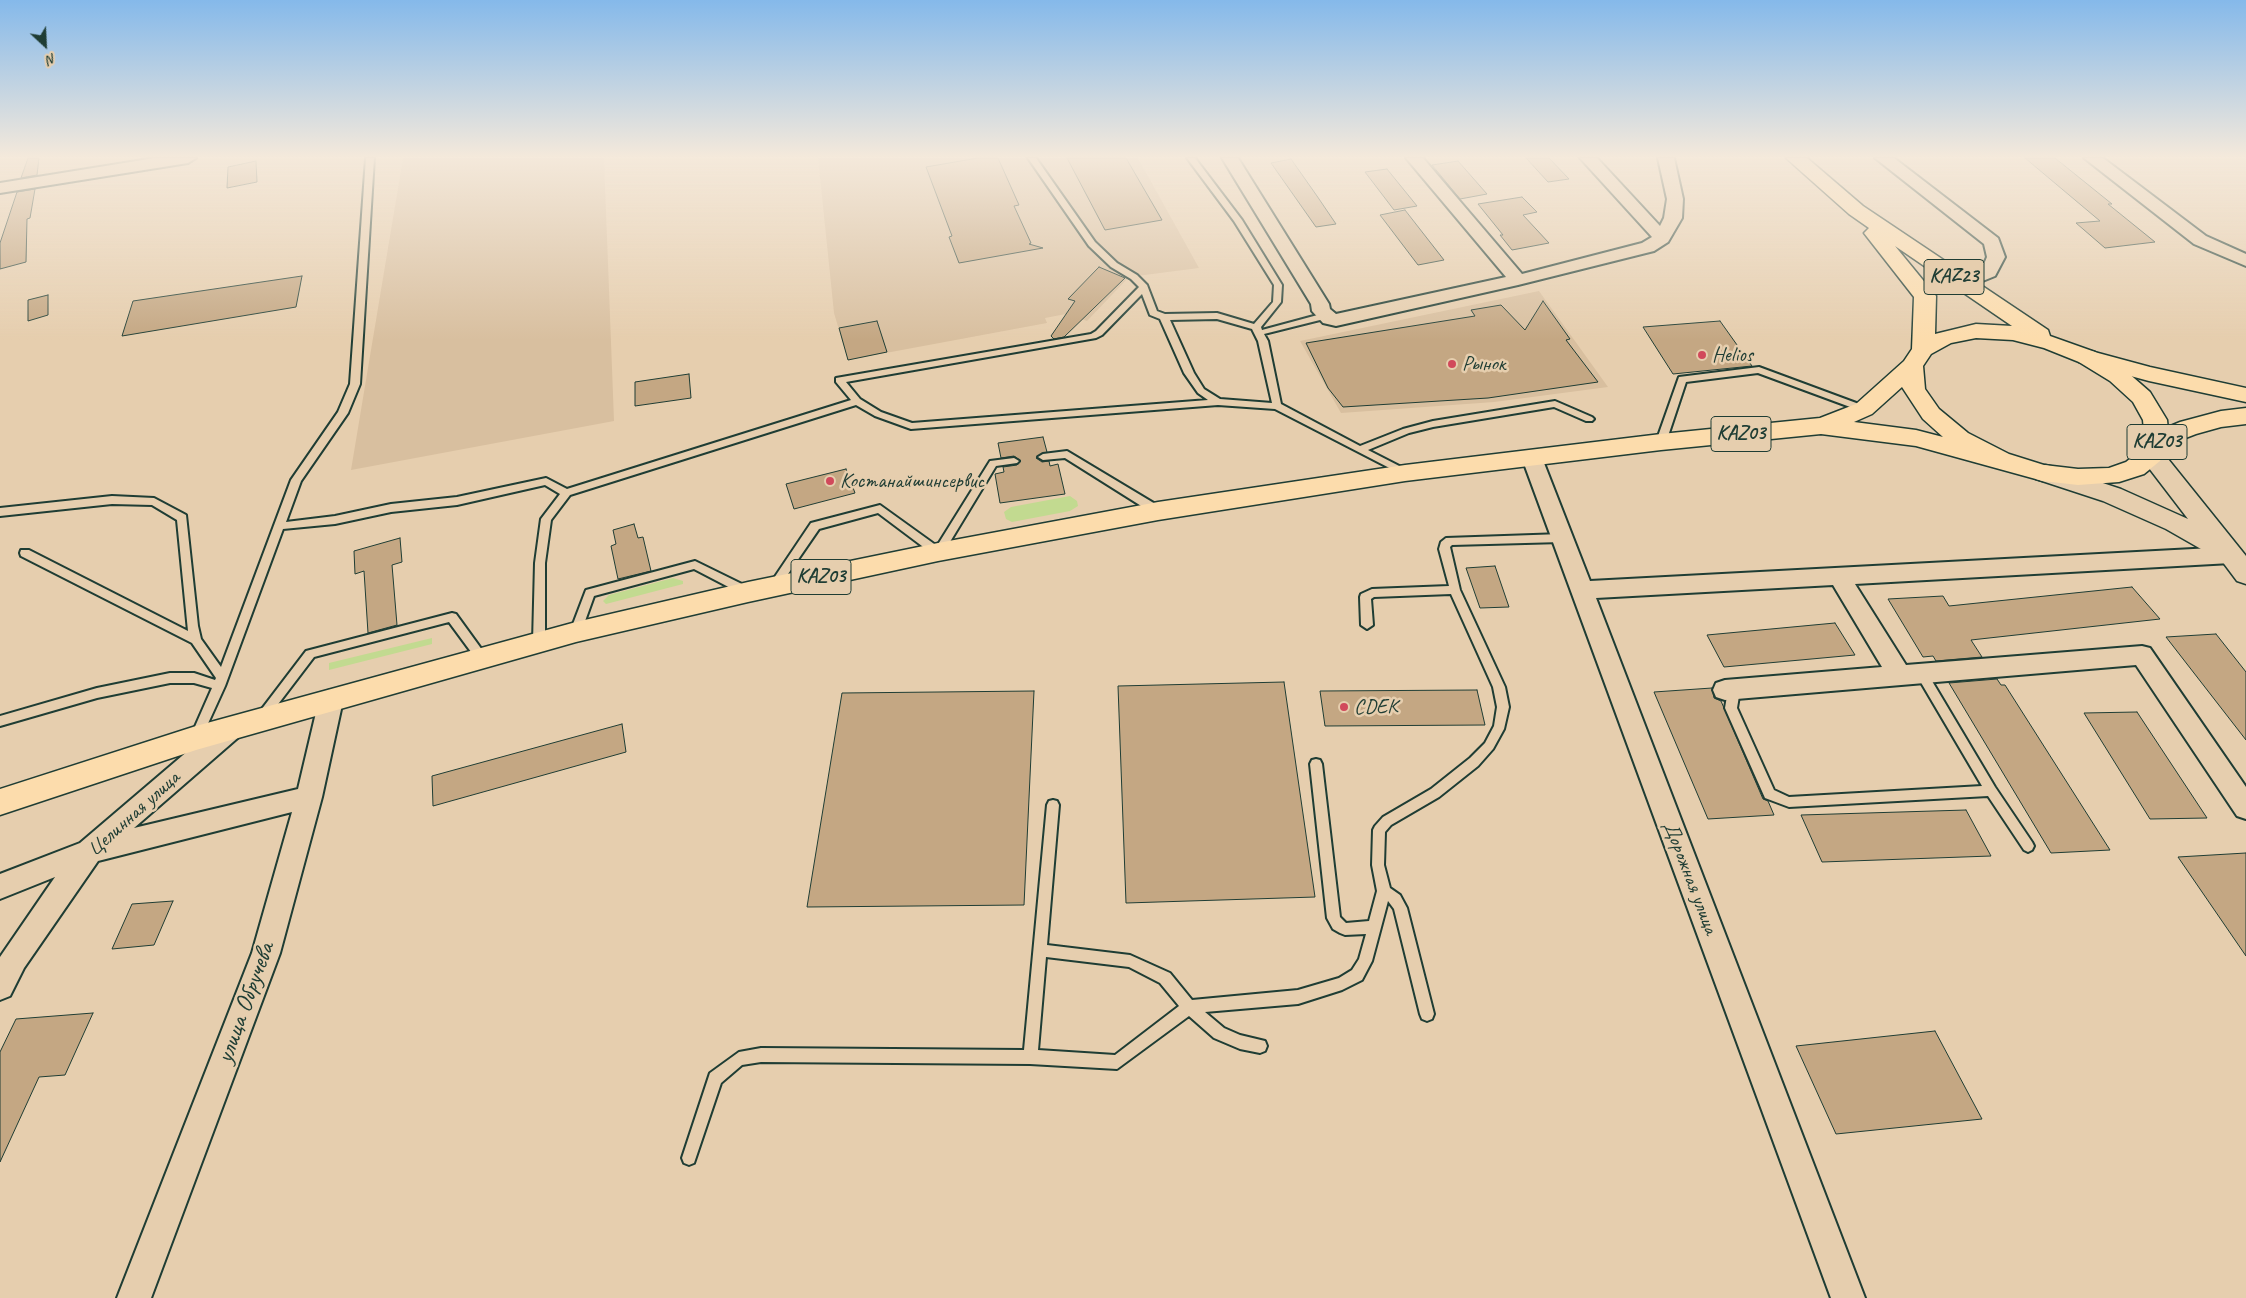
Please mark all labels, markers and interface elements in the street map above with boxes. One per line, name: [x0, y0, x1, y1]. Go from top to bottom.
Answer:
north arrow: [20, 20, 70, 70]
text: N: [44, 50, 59, 69]
road number: KAZ23: [1924, 260, 1984, 294]
place label: Helios: [1712, 342, 1753, 368]
marker: Helios: [1696, 349, 1708, 361]
place label: Рынок: [1462, 351, 1505, 377]
marker: Рынок: [1446, 358, 1458, 370]
road number: KАZ03: [1711, 416, 1771, 452]
road number: KАZ03: [2127, 424, 2187, 460]
place label: Костанайшинсервис: [840, 468, 984, 494]
marker: Костанайшинсервис: [824, 475, 836, 487]
road number: KАZ03: [791, 560, 851, 594]
place label: CDEK: [1354, 694, 1398, 720]
marker: CDEK: [1338, 701, 1350, 713]
street label: Целинная улица: [83, 766, 185, 862]
street label: Дорожная улица: [1657, 818, 1723, 938]
street label: улица Обручева: [210, 939, 282, 1067]

